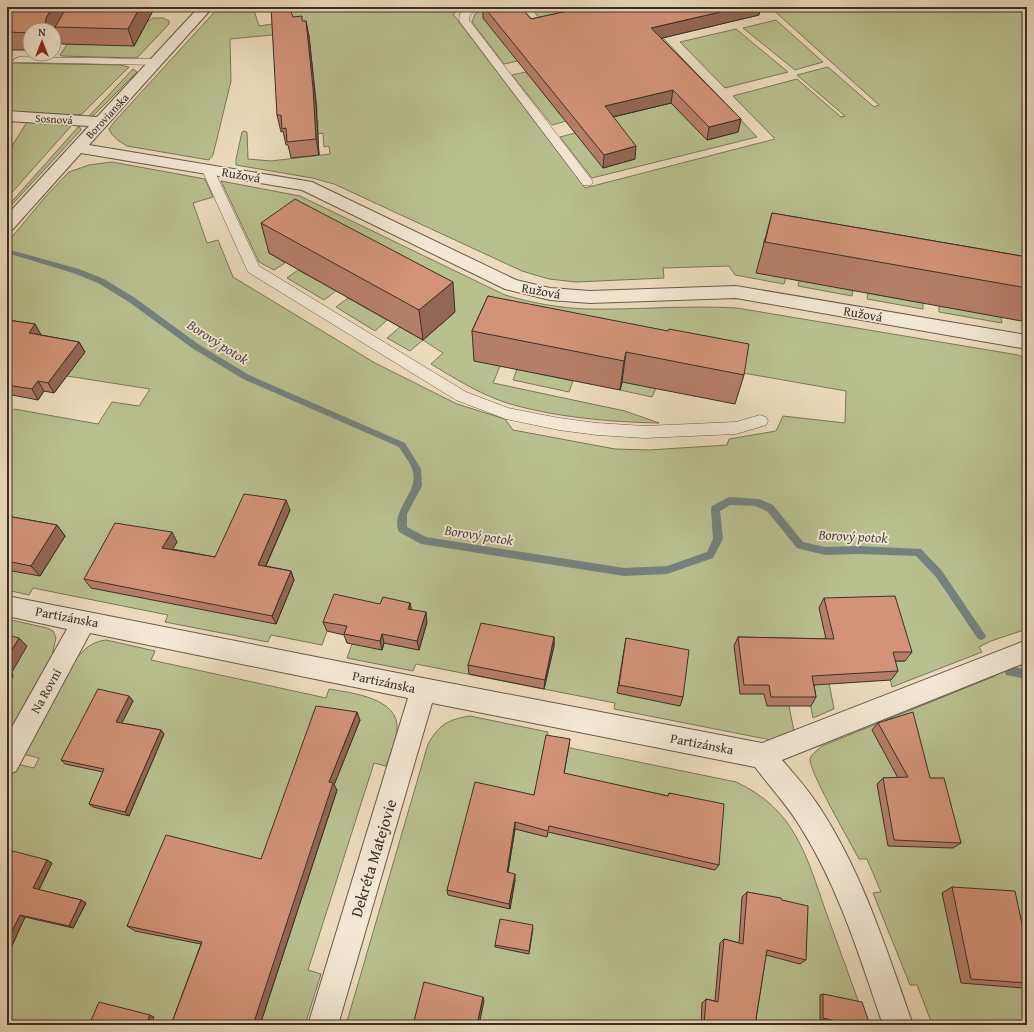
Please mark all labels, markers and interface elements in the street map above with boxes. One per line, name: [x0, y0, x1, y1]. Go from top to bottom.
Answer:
north arrow: [22, 22, 62, 62]
text: N: [38, 24, 46, 40]
street label: Borovianska: [82, 89, 133, 142]
street label: Sosnová: [35, 110, 74, 128]
street label: Ružová: [220, 162, 263, 188]
street label: Ružová: [520, 278, 563, 304]
street label: Ružová: [842, 301, 885, 327]
water label: Borový potok: [183, 314, 253, 370]
water label: Borový potok: [442, 520, 515, 550]
water label: Borový potok: [817, 524, 889, 548]
street label: Partizánska: [34, 602, 101, 633]
street label: Na Rovni: [26, 665, 66, 717]
street label: Partizánska: [351, 666, 418, 698]
street label: Partizánska: [669, 729, 736, 760]
street label: Dekréta Matejovie: [344, 796, 402, 920]

